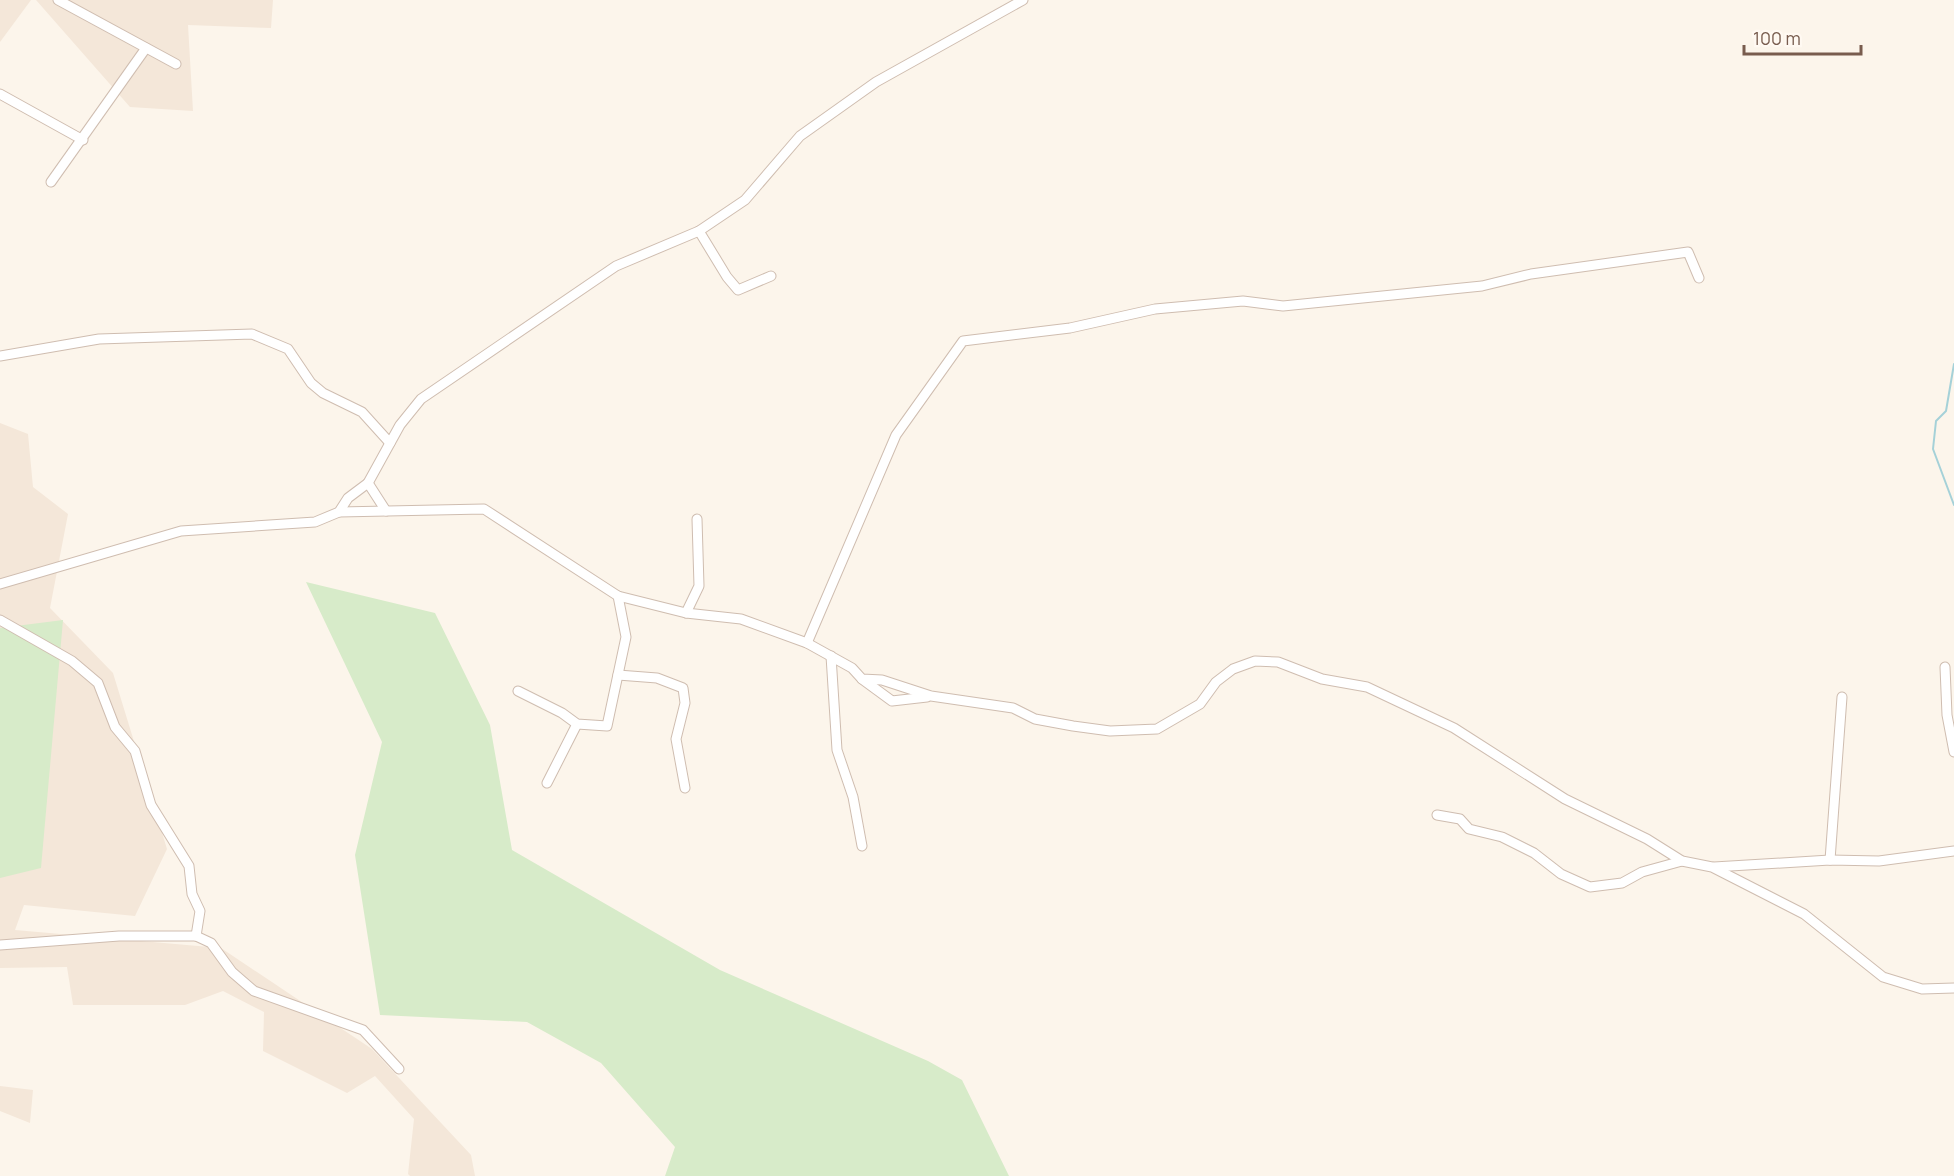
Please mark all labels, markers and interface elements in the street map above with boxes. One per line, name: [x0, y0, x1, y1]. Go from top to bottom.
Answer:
scale bar: [1744, 18, 1861, 56]
text: 100 m: [1753, 26, 1801, 50]

